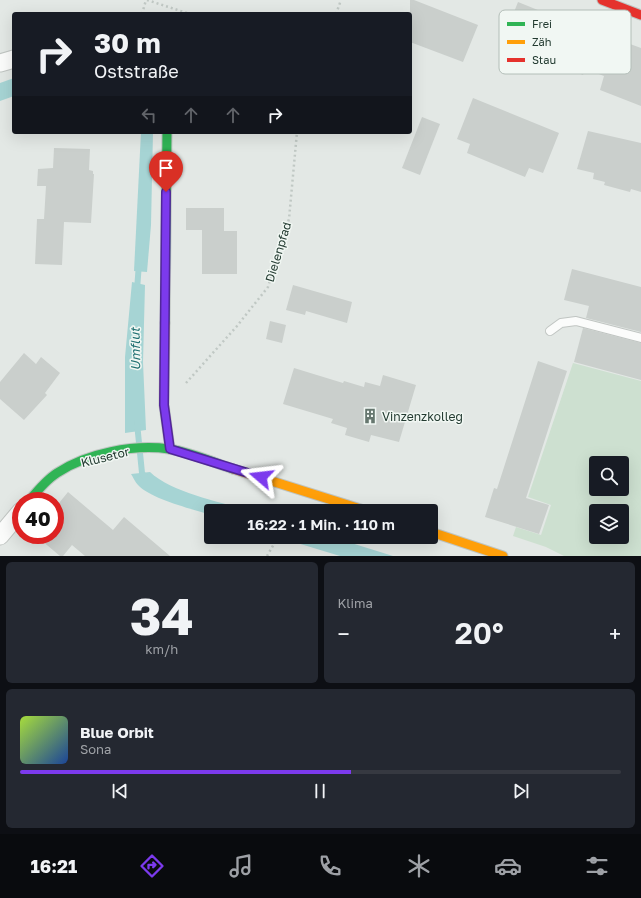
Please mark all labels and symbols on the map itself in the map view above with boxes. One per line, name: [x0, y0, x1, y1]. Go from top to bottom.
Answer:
legend: [499, 10, 631, 74]
text: Frei: [532, 17, 552, 30]
text: Zäh: [532, 35, 552, 48]
text: Stau: [532, 53, 556, 66]
pin: [149, 151, 183, 192]
street label: Dielenpfad: [262, 220, 294, 284]
water label: Umflut: [127, 326, 143, 371]
building icon: Vinzenzkolleg: [361, 407, 379, 425]
place label: Vinzenzkolleg: [382, 409, 463, 424]
street label: Klusetor: [79, 444, 131, 470]
position arrow: [240, 456, 282, 498]
speed limit sign: 40: [12, 492, 64, 544]

